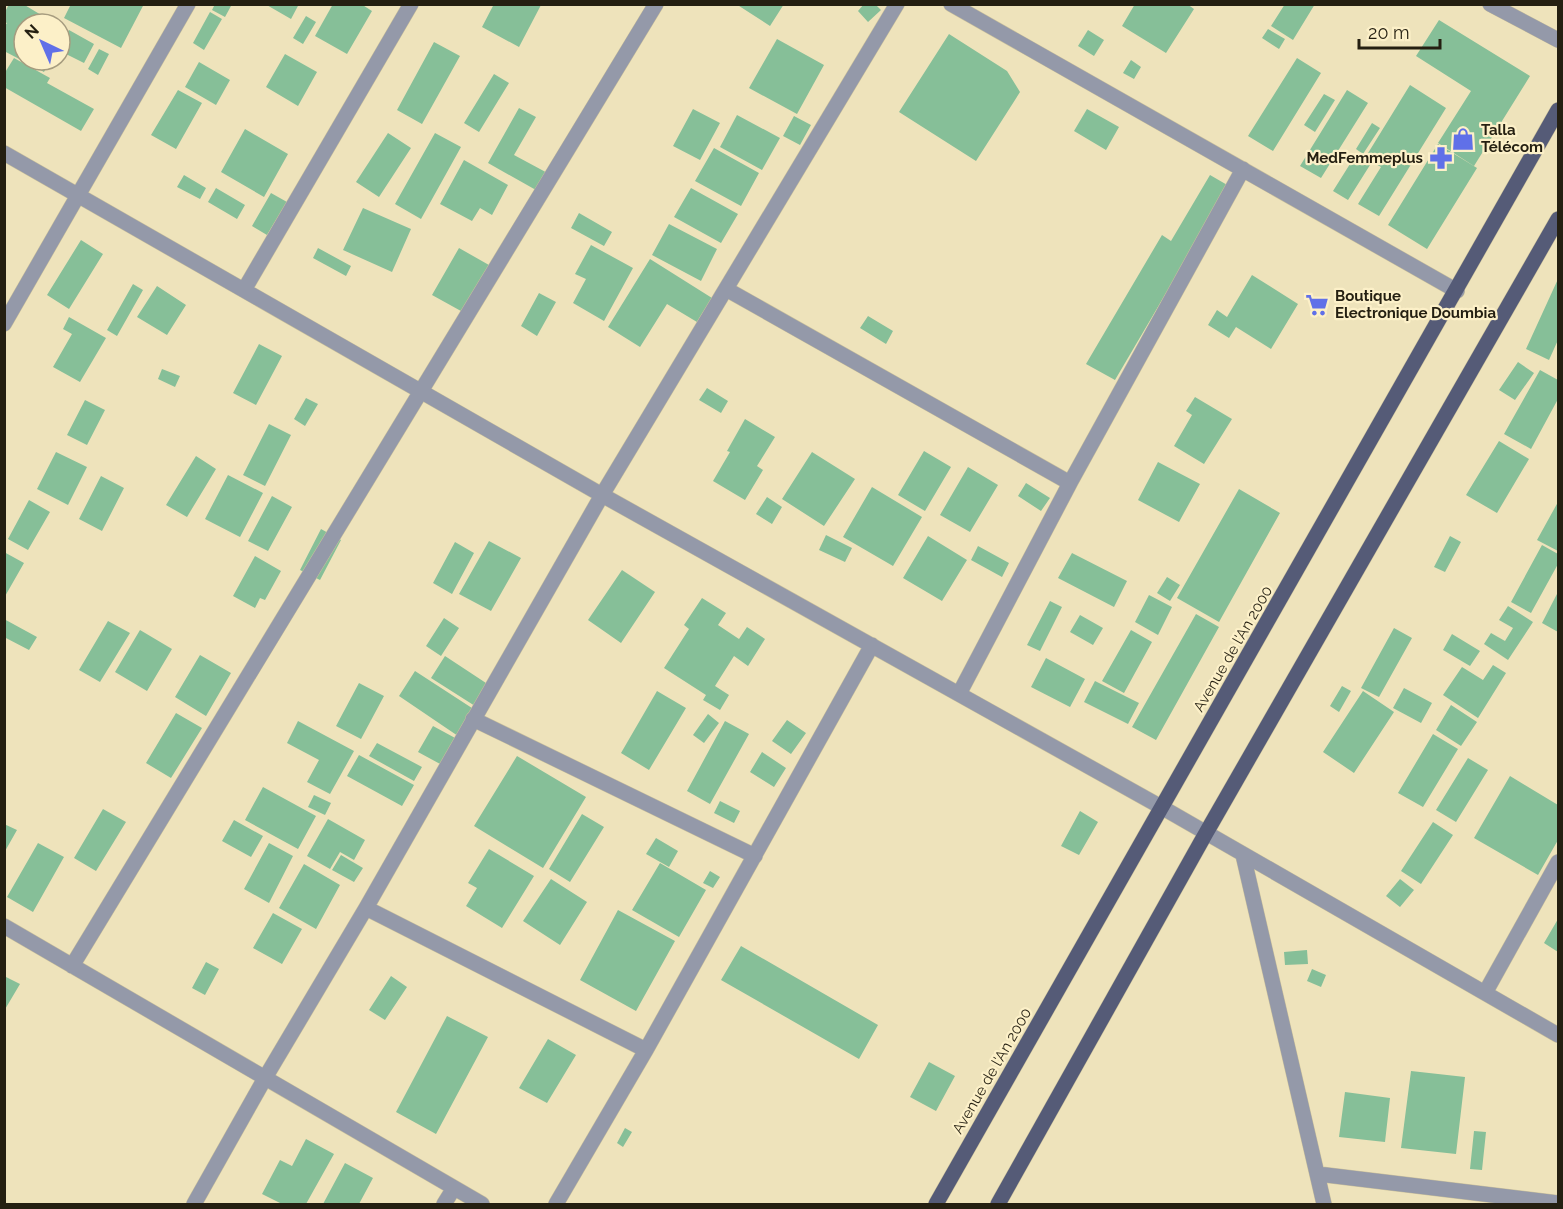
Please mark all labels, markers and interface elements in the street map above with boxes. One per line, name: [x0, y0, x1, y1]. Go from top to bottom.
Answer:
north arrow: [12, 12, 72, 72]
scale bar: [1359, 12, 1440, 50]
text: N: [21, 20, 43, 43]
text: 20 m: [1368, 22, 1410, 43]
place label: Talla Télécom: [1481, 121, 1543, 156]
shop icon: Talla Télécom: [1450, 126, 1476, 152]
pharmacy icon: MedFemmeplus: [1428, 145, 1454, 171]
place label: MedFemmeplus: [1307, 149, 1423, 167]
place label: Boutique Electronique Doumbia: [1335, 287, 1496, 322]
supermarket icon: Boutique Electronique Doumbia: [1304, 292, 1330, 318]
street label: Avenue de l'An 2000: [1190, 583, 1276, 715]
street label: Avenue de l'An 2000: [949, 1005, 1035, 1137]

